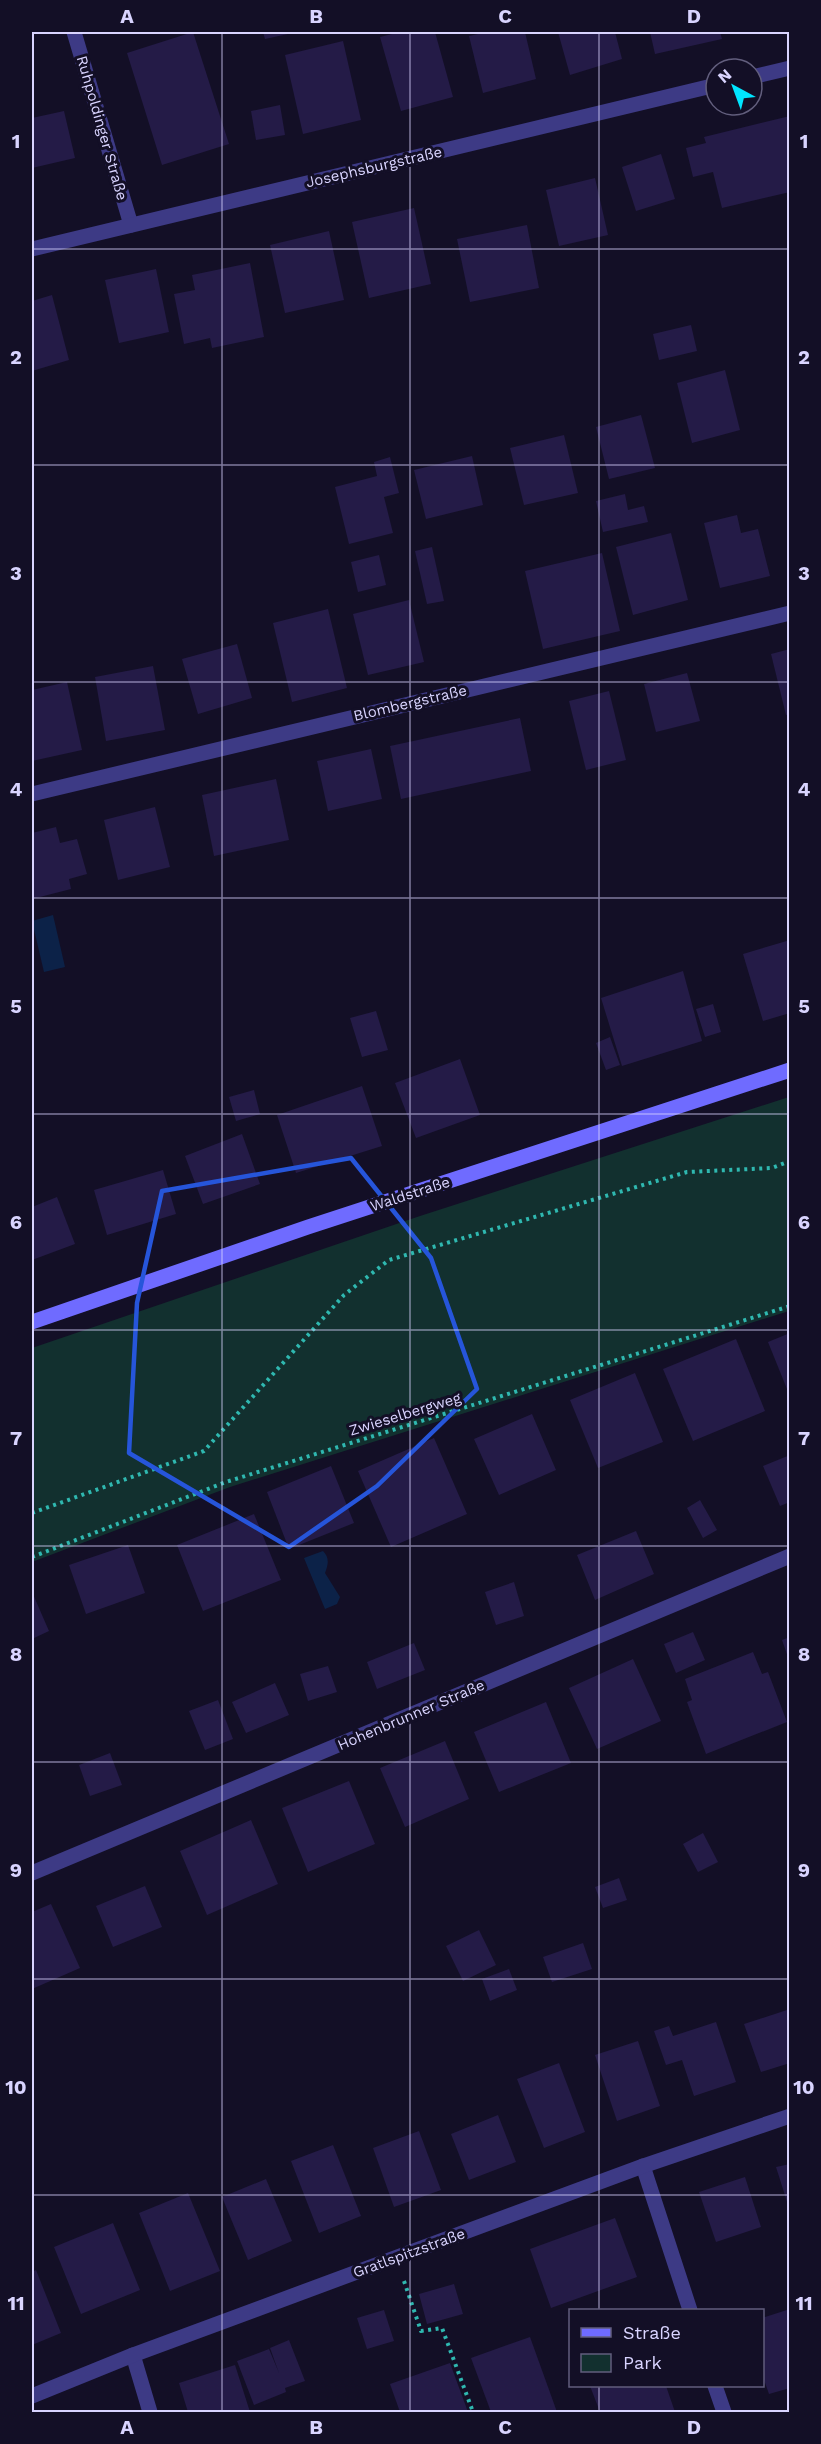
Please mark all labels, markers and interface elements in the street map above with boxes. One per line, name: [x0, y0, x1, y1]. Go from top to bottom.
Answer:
text: A: [120, 4, 134, 28]
text: B: [309, 4, 323, 28]
text: C: [498, 4, 512, 28]
text: D: [687, 4, 701, 28]
street label: Ruhpoldinger Straße: [73, 54, 131, 202]
north arrow: [704, 57, 764, 117]
text: N: [714, 65, 735, 87]
text: 1: [12, 129, 20, 153]
text: 1: [800, 129, 808, 153]
street label: Josephsburgstraße: [304, 143, 444, 191]
text: 2: [10, 345, 22, 369]
text: 2: [798, 345, 810, 369]
text: 3: [10, 561, 22, 585]
text: 3: [798, 561, 810, 585]
street label: Blombergstraße: [351, 681, 469, 725]
text: 4: [10, 777, 23, 801]
text: 4: [798, 777, 811, 801]
text: 5: [10, 994, 22, 1018]
text: 5: [798, 994, 810, 1018]
street label: Waldstraße: [368, 1173, 452, 1215]
text: 6: [10, 1210, 22, 1234]
text: 6: [798, 1210, 810, 1234]
street label: Zwieselbergweg: [347, 1388, 463, 1440]
text: 7: [10, 1426, 22, 1450]
text: 7: [798, 1426, 810, 1450]
text: 8: [10, 1642, 22, 1666]
text: 8: [798, 1642, 810, 1666]
street label: Hohenbrunner Straße: [335, 1676, 487, 1754]
text: 9: [10, 1858, 22, 1882]
text: 9: [798, 1858, 810, 1882]
text: 10: [5, 2075, 27, 2099]
text: 10: [793, 2075, 815, 2099]
street label: Gratlspitzstraße: [351, 2224, 467, 2282]
text: 11: [7, 2291, 25, 2315]
text: 11: [795, 2291, 813, 2315]
legend: [569, 2309, 764, 2387]
text: Straße: [623, 2322, 681, 2343]
text: Park: [623, 2352, 662, 2373]
text: A: [120, 2415, 134, 2439]
text: B: [309, 2415, 323, 2439]
text: C: [498, 2415, 512, 2439]
text: D: [687, 2415, 701, 2439]

